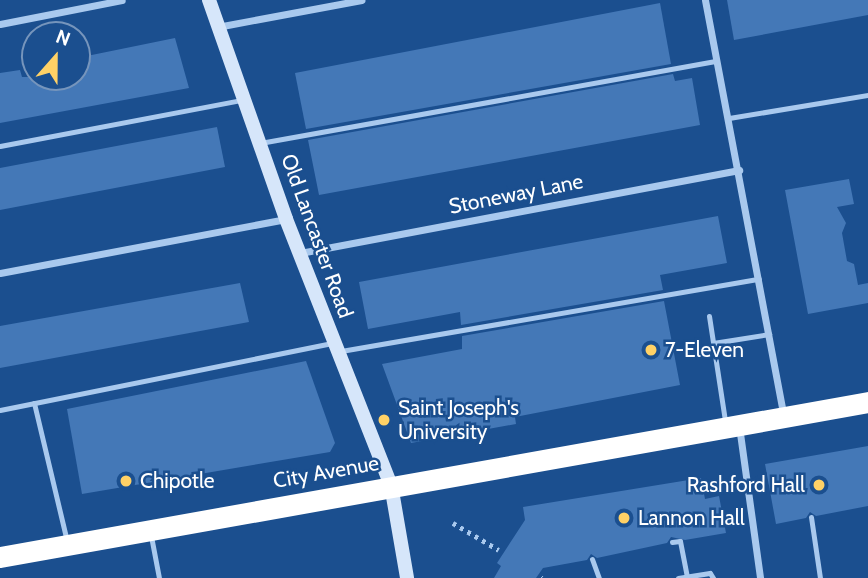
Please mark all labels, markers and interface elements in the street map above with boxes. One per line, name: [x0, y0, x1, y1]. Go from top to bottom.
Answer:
north arrow: [21, 21, 91, 91]
text: N: [53, 25, 73, 51]
street label: Old Lancaster Road: [276, 151, 358, 321]
street label: Stoneway Lane: [447, 169, 585, 219]
place label: 7-Eleven: [665, 337, 744, 363]
marker: 7-Eleven: [643, 342, 659, 358]
place label: Saint Joseph's University: [398, 395, 519, 445]
marker: Saint Joseph's University: [376, 412, 392, 428]
street label: City Avenue: [271, 450, 381, 494]
place label: Chipotle: [140, 468, 215, 494]
place label: Rashford Hall: [687, 472, 805, 498]
marker: Chipotle: [118, 473, 134, 489]
marker: Rashford Hall: [811, 477, 827, 493]
place label: Lannon Hall: [638, 505, 745, 531]
marker: Lannon Hall: [616, 510, 632, 526]

